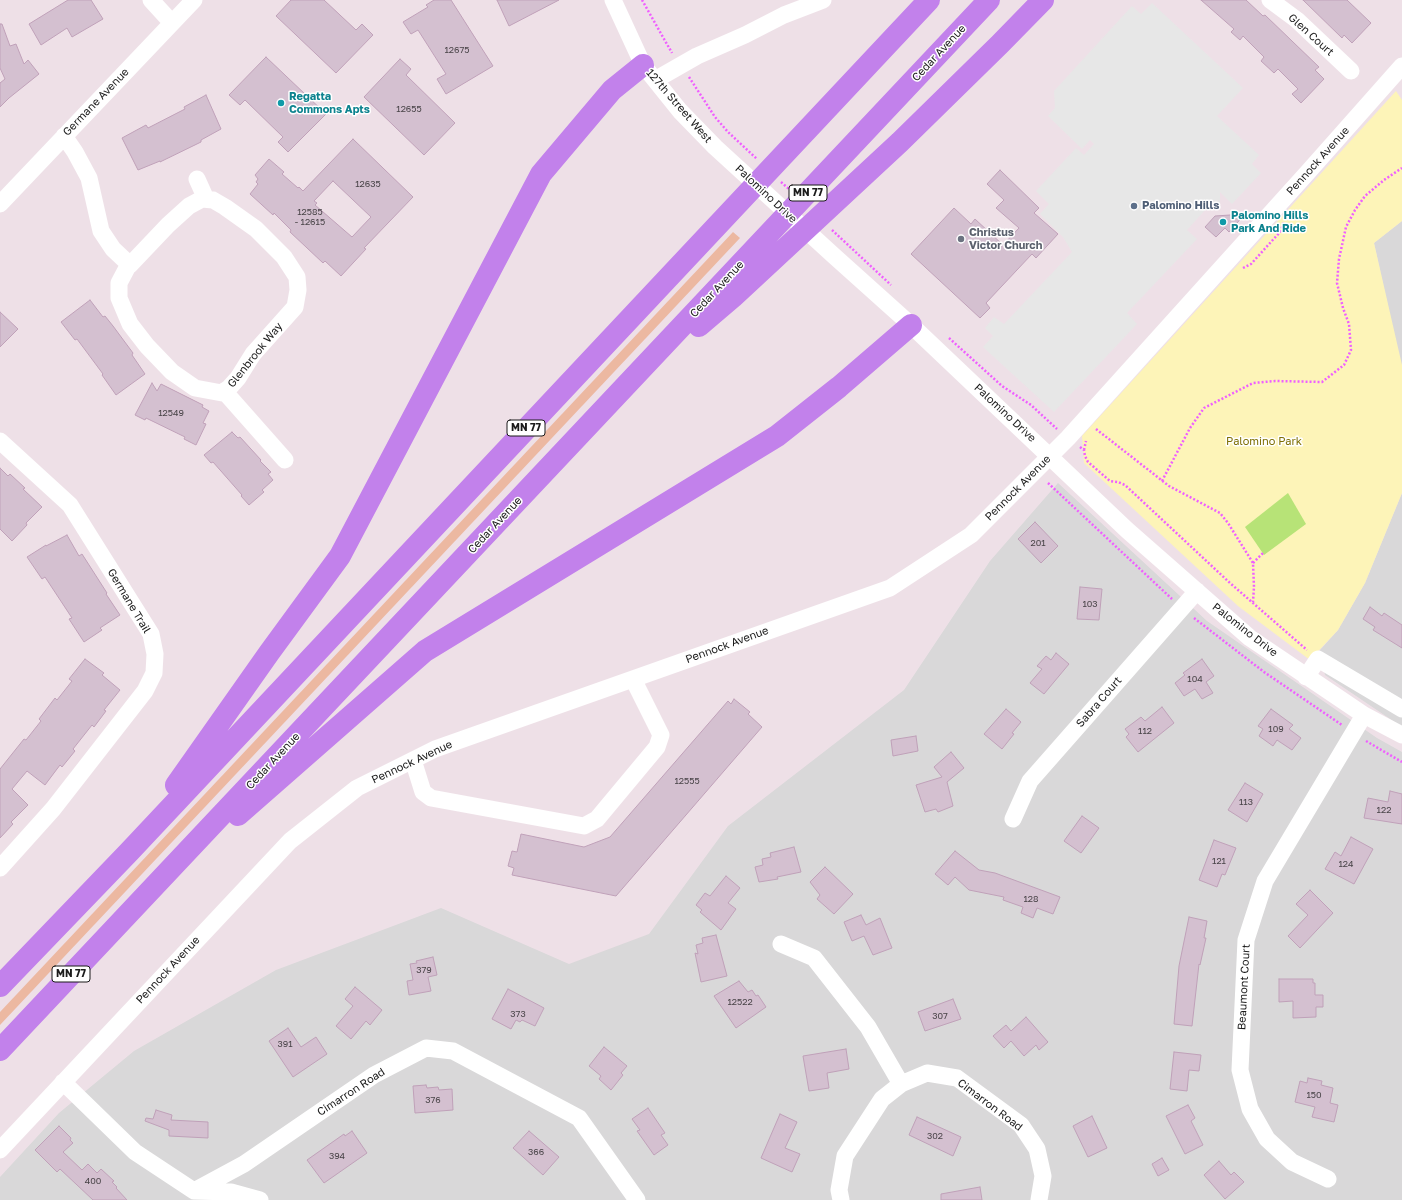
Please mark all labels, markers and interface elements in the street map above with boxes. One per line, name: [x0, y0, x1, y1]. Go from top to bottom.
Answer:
street label: Glen Court: [1286, 11, 1336, 59]
street label: Cedar Avenue: [909, 22, 969, 84]
house number: 12675: [444, 45, 470, 55]
street label: Germane Avenue: [60, 65, 132, 139]
street label: 127th Street West: [643, 66, 715, 146]
place label: Regatta Commons Apts: [289, 90, 370, 116]
marker: Regatta Commons Apts: [276, 98, 286, 108]
house number: 12655: [396, 104, 422, 114]
street label: Pennock Avenue: [1284, 124, 1352, 198]
street label: Palomino Drive: [732, 162, 800, 226]
house number: 12635: [355, 179, 381, 189]
road number: MN 77: [789, 185, 827, 201]
place label: Palomino Hills: [1142, 199, 1219, 213]
marker: Palomino Hills: [1129, 201, 1139, 211]
house number: 12585 - 12615: [295, 207, 325, 228]
place label: Palomino Hills Park And Ride: [1231, 209, 1308, 235]
marker: Palomino Hills Park And Ride: [1218, 217, 1228, 227]
place label: Christus Victor Church: [969, 226, 1042, 252]
marker: Christus Victor Church: [956, 234, 966, 244]
street label: Cedar Avenue: [687, 258, 747, 320]
street label: Glenbrook Way: [225, 320, 285, 390]
street label: Palomino Drive: [971, 381, 1039, 445]
house number: 12549: [158, 408, 184, 418]
road number: MN 77: [507, 420, 545, 436]
park label: Palomino Park: [1226, 435, 1302, 449]
street label: Pennock Avenue: [982, 452, 1054, 524]
street label: Cedar Avenue: [465, 494, 525, 556]
house number: 201: [1030, 538, 1046, 548]
street label: Germane Trail: [105, 566, 153, 636]
house number: 103: [1082, 599, 1098, 609]
street label: Palomino Drive: [1210, 600, 1280, 660]
street label: Pennock Avenue: [684, 624, 770, 666]
street label: Sabra Court: [1073, 674, 1125, 730]
house number: 104: [1187, 674, 1203, 684]
house number: 109: [1268, 724, 1284, 734]
house number: 112: [1138, 726, 1152, 736]
street label: Cedar Avenue: [243, 730, 303, 792]
street label: Pennock Avenue: [370, 738, 454, 786]
house number: 12555: [674, 776, 700, 786]
house number: 113: [1239, 797, 1253, 807]
house number: 122: [1377, 805, 1391, 815]
house number: 121: [1212, 856, 1226, 866]
house number: 124: [1338, 859, 1354, 869]
house number: 128: [1023, 894, 1039, 904]
street label: Pennock Avenue: [133, 934, 203, 1006]
street label: Beaumont Court: [1235, 944, 1253, 1030]
house number: 379: [416, 965, 432, 975]
road number: MN 77: [52, 966, 90, 982]
house number: 12522: [727, 997, 753, 1007]
house number: 373: [510, 1009, 526, 1019]
house number: 307: [932, 1011, 948, 1021]
house number: 391: [277, 1039, 293, 1049]
street label: Cimarron Road: [315, 1065, 387, 1119]
street label: Cimarron Road: [955, 1076, 1025, 1134]
house number: 150: [1306, 1090, 1322, 1100]
house number: 376: [425, 1095, 441, 1105]
house number: 302: [927, 1131, 943, 1141]
house number: 366: [528, 1147, 544, 1157]
house number: 394: [329, 1151, 345, 1161]
house number: 400: [85, 1176, 101, 1186]

